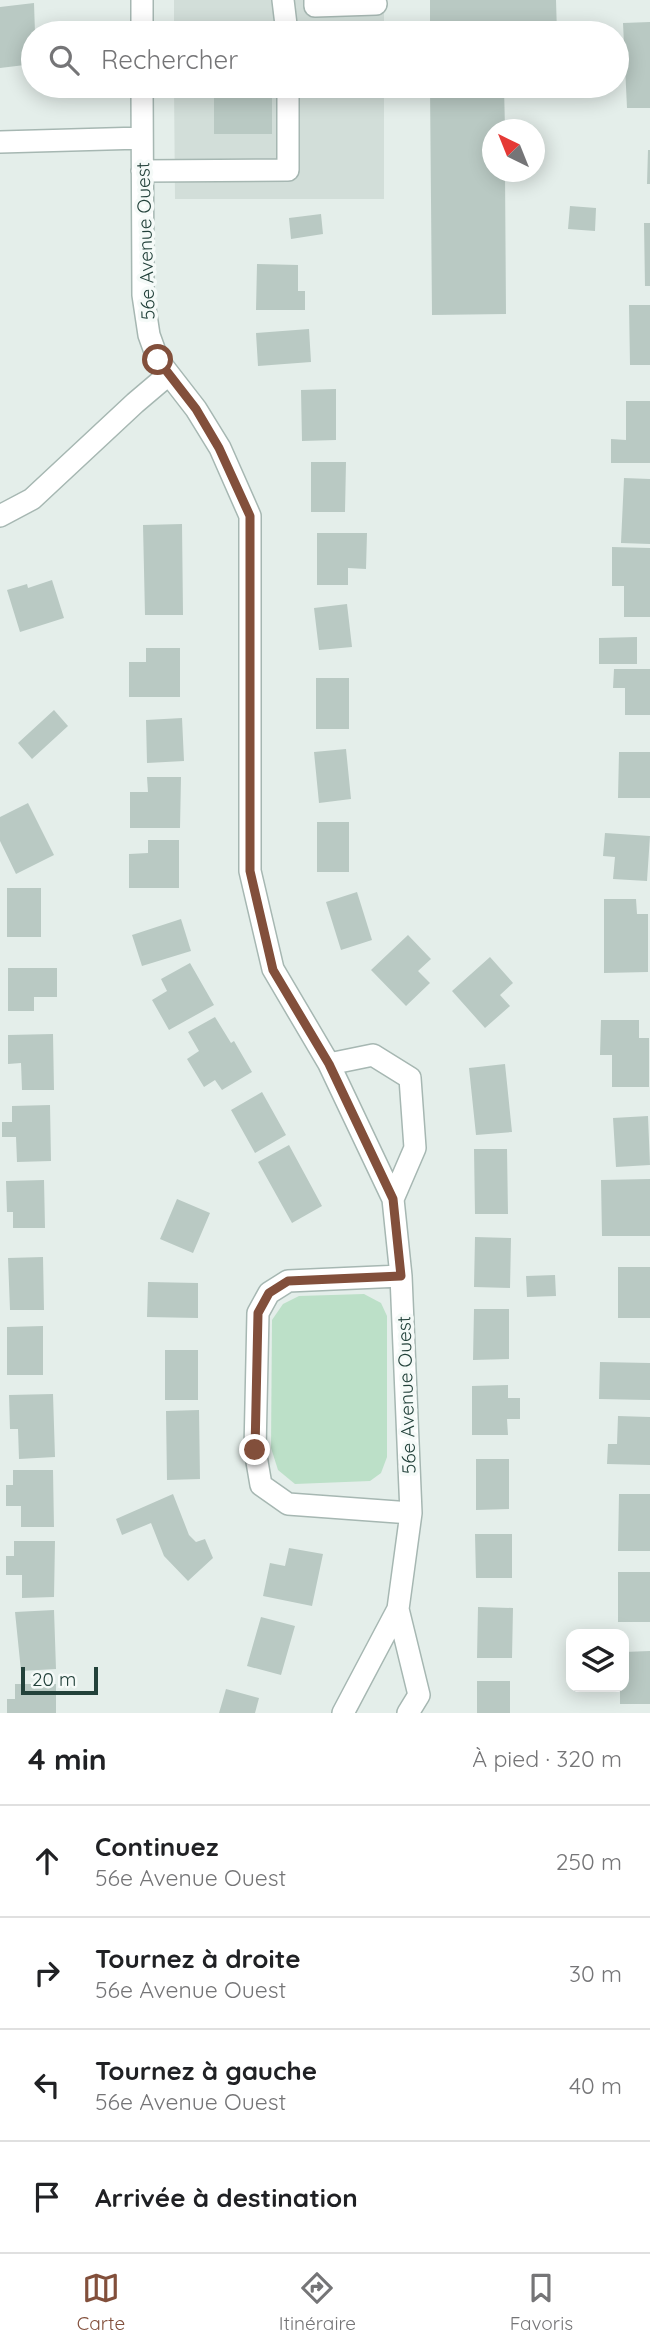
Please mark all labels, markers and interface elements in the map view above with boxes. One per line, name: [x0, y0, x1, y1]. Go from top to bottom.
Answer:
search box: [21, 21, 629, 98]
icon: search: [45, 41, 83, 79]
text: Rechercher: [101, 43, 238, 76]
north arrow: [482, 119, 545, 182]
street label: 56e Avenue Ouest: [130, 162, 160, 320]
route start: [142, 344, 173, 375]
street label: 56e Avenue Ouest: [391, 1316, 421, 1474]
route end: [239, 1434, 270, 1465]
map controls: [566, 1629, 629, 1692]
button: layers: [566, 1629, 629, 1692]
scale bar: [21, 1664, 98, 1696]
text: 20 m: [32, 1667, 76, 1691]
text: 4 min: [28, 1740, 107, 1778]
text: À pied · 320 m: [472, 1744, 622, 1773]
text: Continuez: [95, 1830, 218, 1863]
icon: ahead: [28, 1842, 66, 1880]
text: 250 m: [556, 1847, 622, 1876]
text: 56e Avenue Ouest: [95, 1863, 286, 1892]
text: Tournez à droite: [95, 1942, 300, 1975]
icon: right: [28, 1954, 66, 1992]
text: 30 m: [569, 1959, 622, 1988]
text: 56e Avenue Ouest: [95, 1975, 286, 2004]
text: Tournez à gauche: [95, 2054, 317, 2087]
icon: left: [28, 2066, 66, 2104]
text: 40 m: [569, 2071, 622, 2100]
text: 56e Avenue Ouest: [95, 2087, 286, 2116]
icon: arrive: [28, 2178, 66, 2216]
text: Arrivée à destination: [95, 2181, 358, 2214]
tab: Carte: [77, 2269, 125, 2335]
tab: Itinéraire: [279, 2269, 356, 2335]
tab: Favoris: [510, 2269, 573, 2335]

